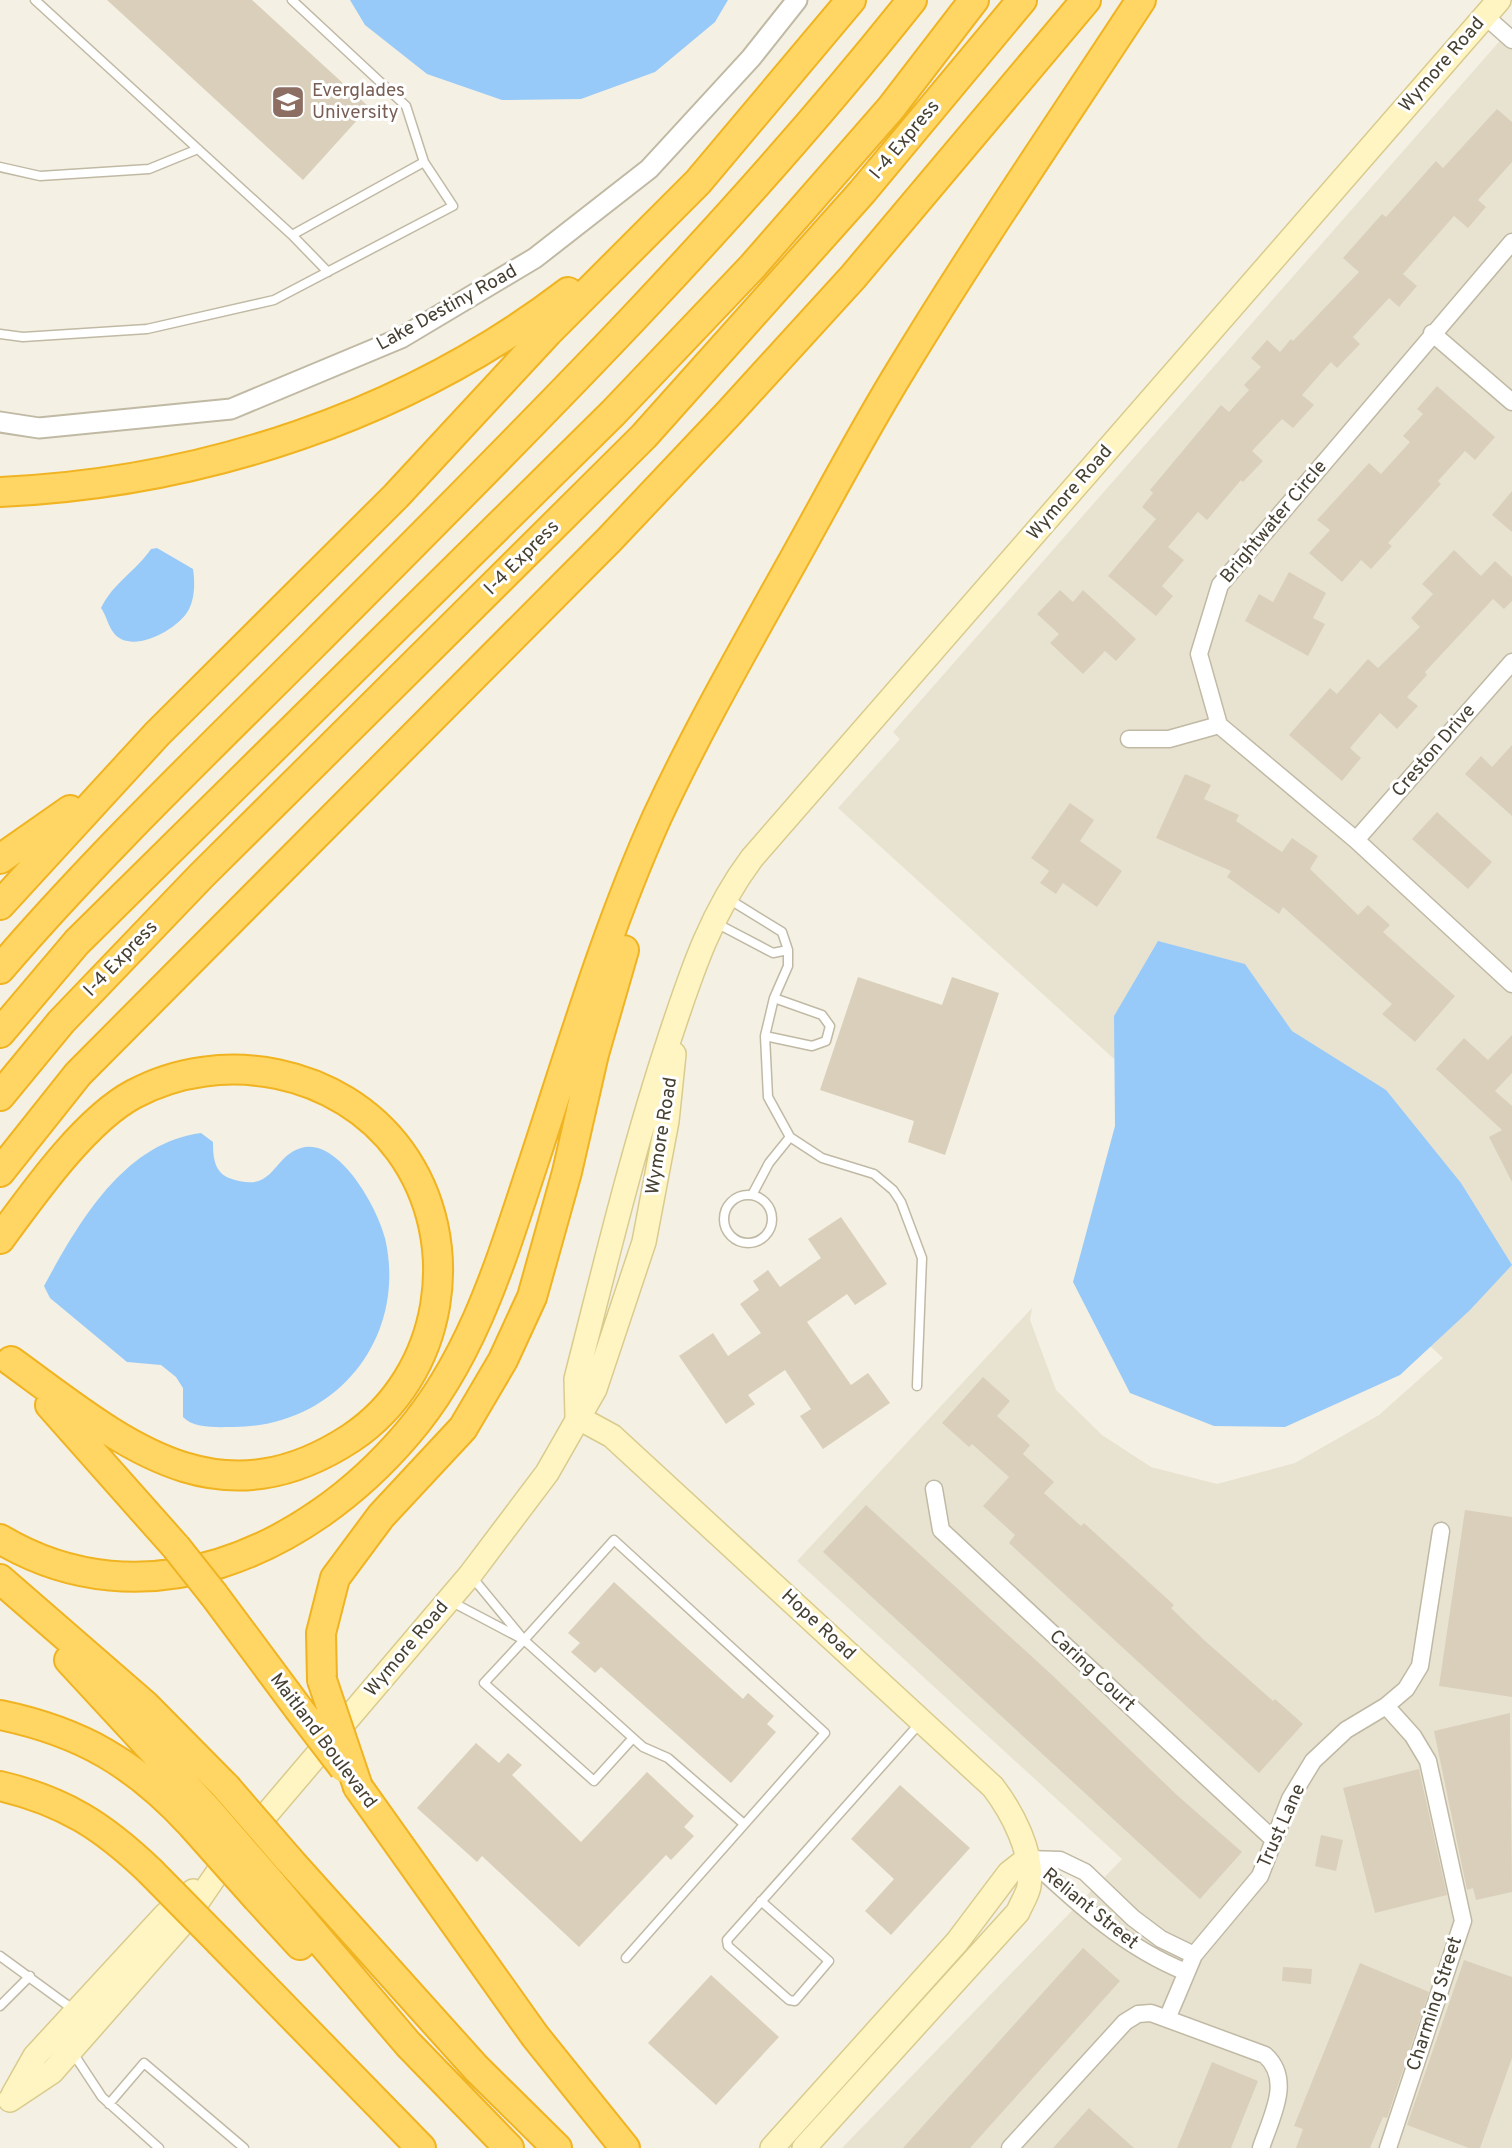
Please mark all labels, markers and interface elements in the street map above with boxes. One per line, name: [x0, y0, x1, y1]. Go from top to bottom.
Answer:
street label: Wymore Road: [1394, 12, 1490, 118]
place label: Everglades University: [312, 79, 405, 125]
school or university icon: Everglades University: [269, 83, 307, 121]
street label: I-4 Express: [865, 95, 945, 185]
street label: Lake Destiny Road: [372, 259, 522, 357]
street label: Wymore Road: [1022, 440, 1118, 546]
street label: Brightwater Circle: [1215, 455, 1333, 589]
street label: I-4 Express: [479, 515, 565, 601]
street label: Creston Drive: [1387, 699, 1481, 803]
street label: I-4 Express: [79, 916, 163, 1002]
street label: Wymore Road: [641, 1076, 683, 1196]
street label: Hope Road: [776, 1584, 860, 1666]
street label: Wymore Road: [360, 1596, 454, 1702]
street label: Caring Court: [1044, 1625, 1140, 1717]
street label: Maitland Boulevard: [264, 1668, 382, 1814]
street label: Trust Lane: [1253, 1780, 1311, 1872]
street label: Reliant Street: [1037, 1863, 1143, 1955]
street label: Charming Street: [1402, 1934, 1468, 2074]

